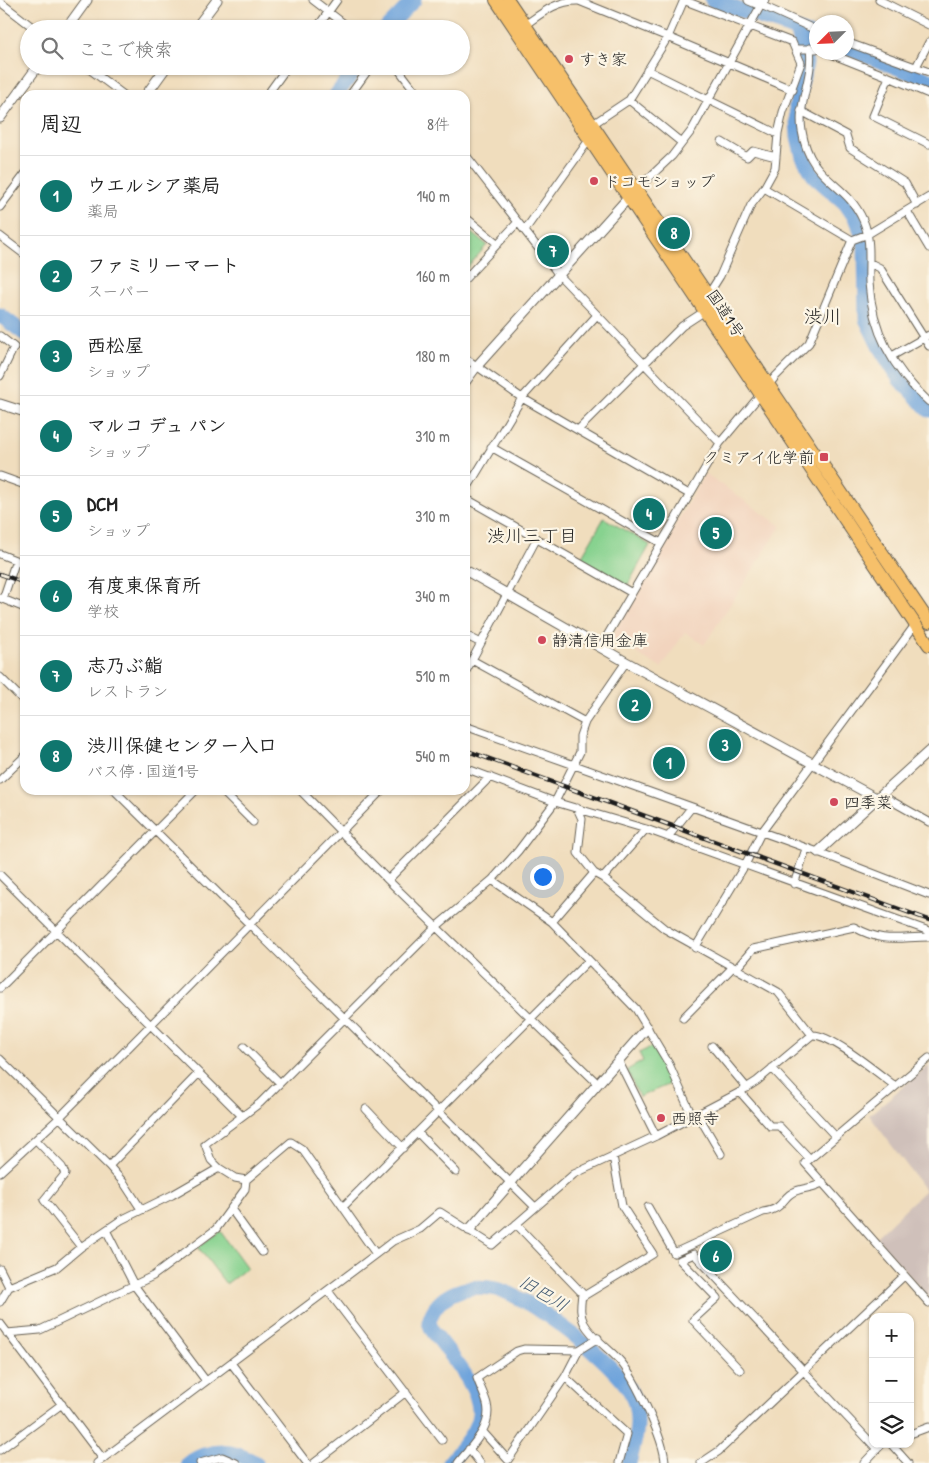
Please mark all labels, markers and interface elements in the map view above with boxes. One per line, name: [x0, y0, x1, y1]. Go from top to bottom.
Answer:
north arrow: [809, 15, 854, 60]
search box: [20, 20, 470, 75]
icon: search: [38, 34, 66, 62]
text: ここで検索: [78, 36, 173, 62]
place label: すき家: [579, 48, 627, 70]
marker: すき家: [563, 53, 575, 65]
text: 周辺: [40, 109, 82, 138]
text: 8件: [427, 113, 450, 135]
place label: ドコモショップ: [604, 170, 715, 192]
text: ウエルシア薬局: [87, 172, 220, 198]
marker: ドコモショップ: [588, 175, 600, 187]
text: 1: [53, 185, 59, 207]
text: 140 m: [416, 185, 450, 207]
text: 薬局: [87, 200, 119, 222]
pin: 8: [658, 214, 690, 252]
pin: 7: [537, 232, 569, 270]
text: ファミリーマート: [87, 252, 240, 278]
text: 2: [52, 265, 60, 287]
text: 160 m: [416, 265, 450, 287]
text: スーパー: [87, 280, 150, 302]
street label: 国道1号: [702, 285, 750, 341]
district label: 渋川: [804, 303, 842, 329]
text: 西松屋: [87, 332, 144, 358]
text: 3: [52, 345, 60, 367]
text: 180 m: [416, 345, 450, 367]
text: ショップ: [87, 360, 150, 382]
text: マルコ デュ パン: [87, 412, 226, 438]
text: 4: [53, 425, 59, 447]
text: 310 m: [415, 425, 450, 447]
text: ショップ: [87, 440, 150, 462]
place label: クミアイ化学前: [703, 446, 814, 468]
marker: クミアイ化学前: [818, 451, 830, 463]
text: DCM: [87, 491, 118, 517]
pin: 4: [633, 495, 665, 533]
text: 5: [53, 505, 59, 527]
text: 310 m: [415, 505, 450, 527]
pin: 5: [700, 514, 732, 552]
text: ショップ: [87, 519, 150, 541]
district label: 渋川三丁目: [487, 523, 577, 548]
text: 有度東保育所: [87, 572, 201, 598]
text: 6: [53, 585, 59, 607]
text: 340 m: [415, 585, 450, 607]
text: 学校: [87, 600, 119, 622]
place label: 静清信用金庫: [552, 629, 648, 651]
marker: 静清信用金庫: [536, 634, 548, 646]
text: 志乃ぶ鮨: [87, 652, 163, 678]
text: 7: [52, 665, 60, 687]
text: 510 m: [416, 665, 450, 687]
text: レストラン: [87, 680, 168, 702]
pin: 2: [619, 686, 651, 724]
pin: 3: [709, 726, 741, 764]
text: 渋川保健センター入口: [87, 732, 277, 758]
pin: 1: [653, 744, 685, 782]
text: 8: [53, 745, 59, 767]
text: 540 m: [416, 745, 450, 767]
text: バス停 · 国道1号: [87, 760, 199, 782]
place label: 四季菜: [844, 791, 892, 813]
marker: 四季菜: [828, 796, 840, 808]
your location: [530, 864, 556, 890]
place label: 西照寺: [671, 1107, 719, 1129]
marker: 西照寺: [655, 1112, 667, 1124]
pin: 6: [700, 1237, 732, 1275]
water label: 旧巴川: [514, 1268, 574, 1318]
map controls: [869, 1313, 914, 1448]
button: +: [869, 1313, 914, 1358]
button: −: [869, 1358, 914, 1403]
button: layers: [869, 1403, 914, 1448]

